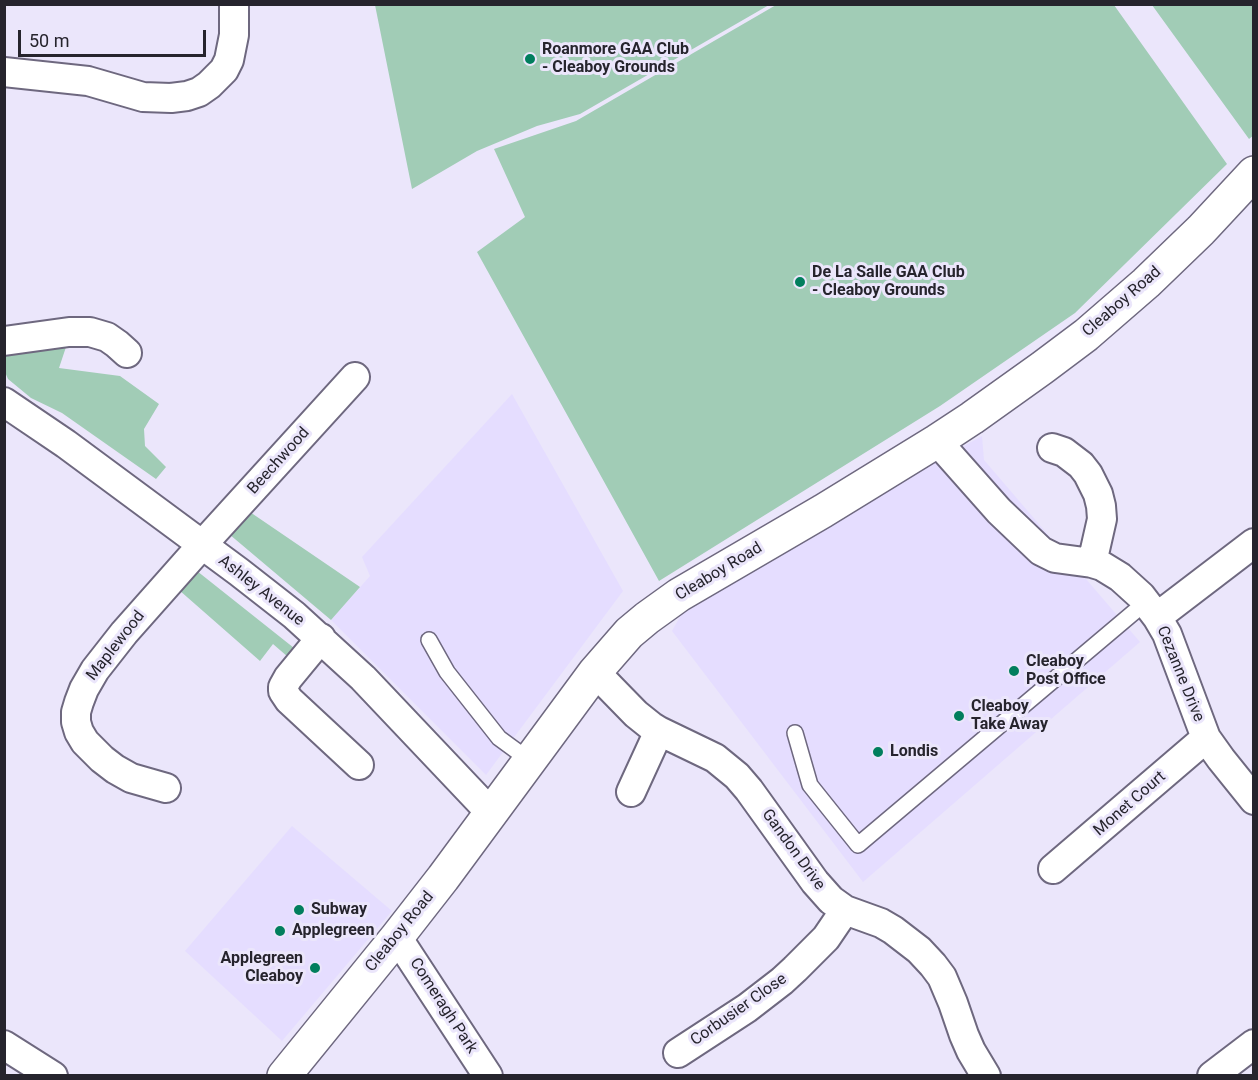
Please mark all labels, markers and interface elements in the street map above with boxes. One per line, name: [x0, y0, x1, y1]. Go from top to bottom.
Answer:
scale bar: [21, 18, 208, 56]
text: 50 m: [29, 30, 69, 51]
place label: Roanmore GAA Club - Cleaboy Grounds: [542, 40, 689, 78]
marker: Roanmore GAA Club - Cleaboy Grounds: [523, 52, 537, 66]
place label: De La Salle GAA Club - Cleaboy Grounds: [812, 263, 965, 301]
street label: Cleaboy Road: [1079, 263, 1165, 341]
marker: De La Salle GAA Club - Cleaboy Grounds: [793, 275, 807, 289]
street label: Beechwood: [244, 424, 314, 498]
street label: Cleaboy Road: [672, 539, 766, 605]
street label: Ashley Avenue: [214, 552, 308, 630]
street label: Maplewood: [83, 607, 149, 685]
street label: Cezanne Drive: [1152, 623, 1208, 725]
place label: Cleaboy Post Office: [1026, 652, 1106, 690]
marker: Cleaboy Post Office: [1007, 664, 1021, 678]
place label: Cleaboy Take Away: [971, 697, 1048, 735]
marker: Cleaboy Take Away: [952, 709, 966, 723]
place label: Londis: [890, 742, 938, 762]
marker: Londis: [871, 745, 885, 759]
street label: Monet Court: [1090, 768, 1170, 840]
street label: Gandon Drive: [757, 806, 829, 894]
street label: Cleaboy Road: [362, 888, 438, 976]
place label: Subway: [311, 900, 367, 920]
marker: Subway: [292, 903, 306, 917]
place label: Applegreen: [292, 921, 374, 941]
marker: Applegreen: [273, 924, 287, 938]
place label: Applegreen Cleaboy: [221, 949, 303, 987]
street label: Comeragh Park: [405, 955, 481, 1057]
marker: Applegreen Cleaboy: [308, 961, 322, 975]
street label: Corbusier Close: [687, 970, 791, 1050]

